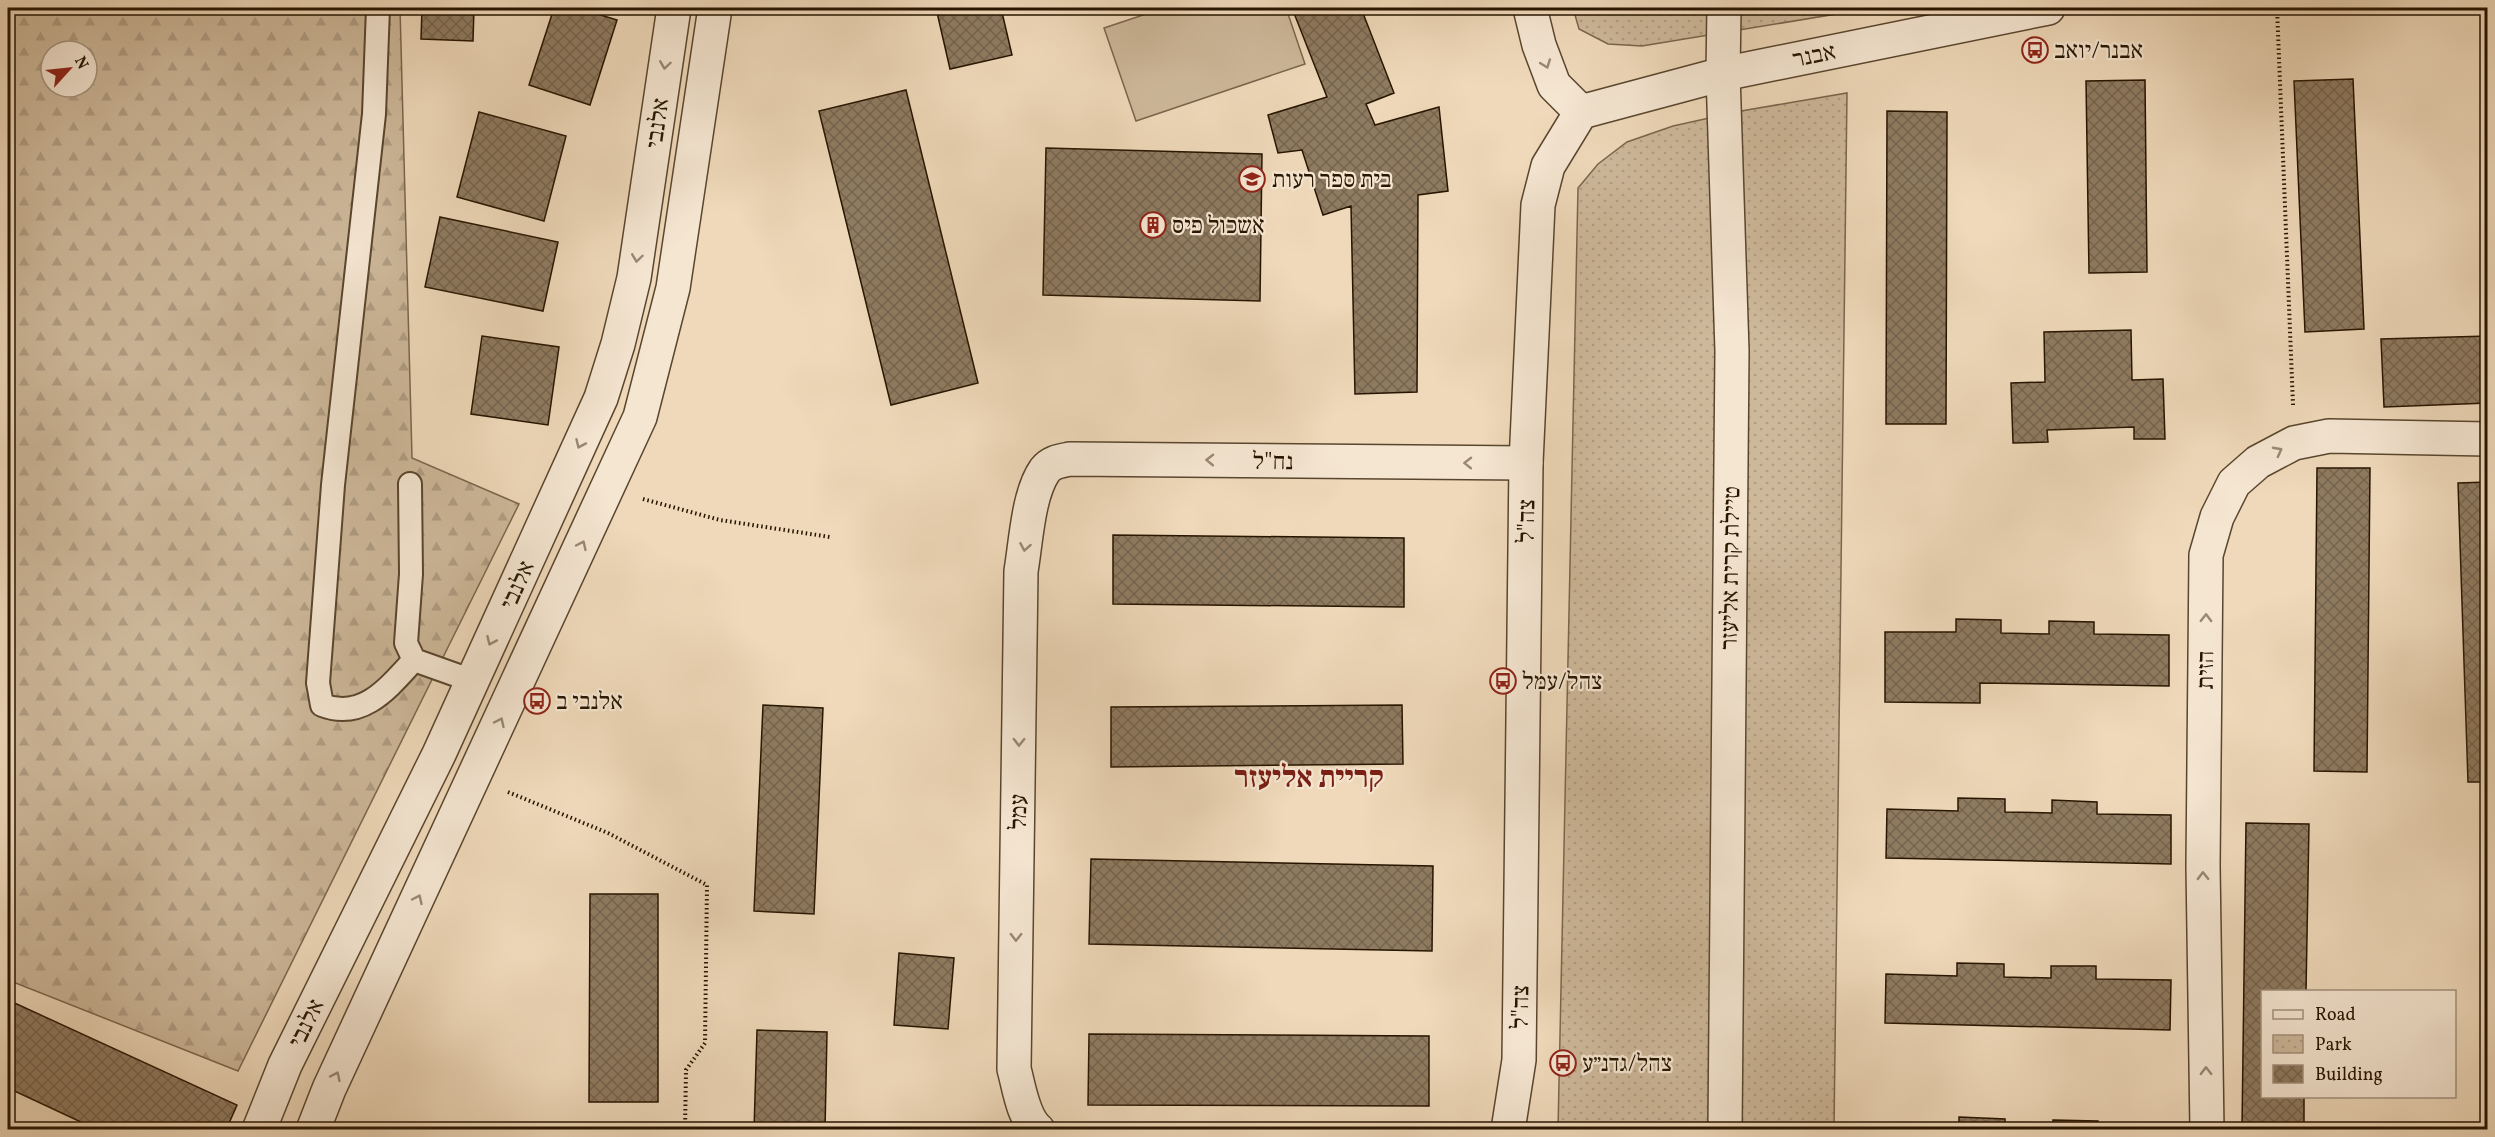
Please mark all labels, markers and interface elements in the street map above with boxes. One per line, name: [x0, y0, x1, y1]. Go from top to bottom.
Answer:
bus stop icon: אבנר/יואב: [2020, 35, 2050, 65]
place label: אבנר/יואב: [2054, 35, 2143, 69]
street label: אבנר: [1790, 36, 1839, 78]
north arrow: [39, 39, 99, 99]
text: N: [68, 53, 93, 74]
one-way arrow: [1538, 58, 1551, 69]
one-way arrow: [660, 61, 672, 70]
street label: אלנבי: [639, 96, 679, 151]
school or university icon: בית ספר רעות: [1237, 164, 1267, 194]
place label: בית ספר רעות: [1272, 164, 1392, 198]
building icon: אשכול פיס: [1138, 210, 1168, 240]
place label: אשכול פיס: [1172, 210, 1265, 244]
one-way arrow: [631, 254, 643, 263]
one-way arrow: [576, 438, 588, 449]
street label: נח"ל: [1252, 446, 1294, 480]
one-way arrow: [2272, 447, 2282, 458]
one-way arrow: [1205, 454, 1214, 467]
one-way arrow: [1463, 457, 1472, 469]
street label: טיילת קרית אליעזר: [1714, 486, 1750, 650]
street label: צה"ל: [1511, 499, 1545, 543]
one-way arrow: [574, 540, 586, 551]
one-way arrow: [1019, 542, 1032, 552]
street label: אלנבי: [493, 556, 545, 616]
one-way arrow: [2199, 614, 2212, 623]
one-way arrow: [486, 634, 498, 645]
street label: הזית: [2190, 650, 2224, 690]
bus stop icon: צהל/עמל: [1488, 666, 1518, 696]
place label: צהל/עמל: [1522, 666, 1603, 700]
bus stop icon: אלנבי ב: [522, 686, 552, 716]
place label: אלנבי ב: [556, 686, 623, 720]
one-way arrow: [492, 717, 504, 728]
one-way arrow: [1012, 737, 1025, 746]
district label: קריית אליעזר: [1234, 758, 1384, 800]
street label: עמל: [1003, 794, 1037, 830]
one-way arrow: [2197, 872, 2210, 881]
one-way arrow: [410, 894, 422, 905]
one-way arrow: [1010, 932, 1022, 941]
street label: צה"ל: [1505, 985, 1539, 1029]
legend: [2261, 990, 2456, 1098]
street label: אלנבי: [281, 994, 334, 1054]
text: Road: [2315, 1003, 2356, 1028]
text: Park: [2315, 1033, 2352, 1058]
bus stop icon: צהל/גדנ״ע: [1548, 1048, 1578, 1078]
place label: צהל/גדנ״ע: [1582, 1048, 1672, 1082]
text: Building: [2315, 1063, 2383, 1088]
one-way arrow: [2200, 1067, 2212, 1076]
one-way arrow: [328, 1071, 340, 1082]

